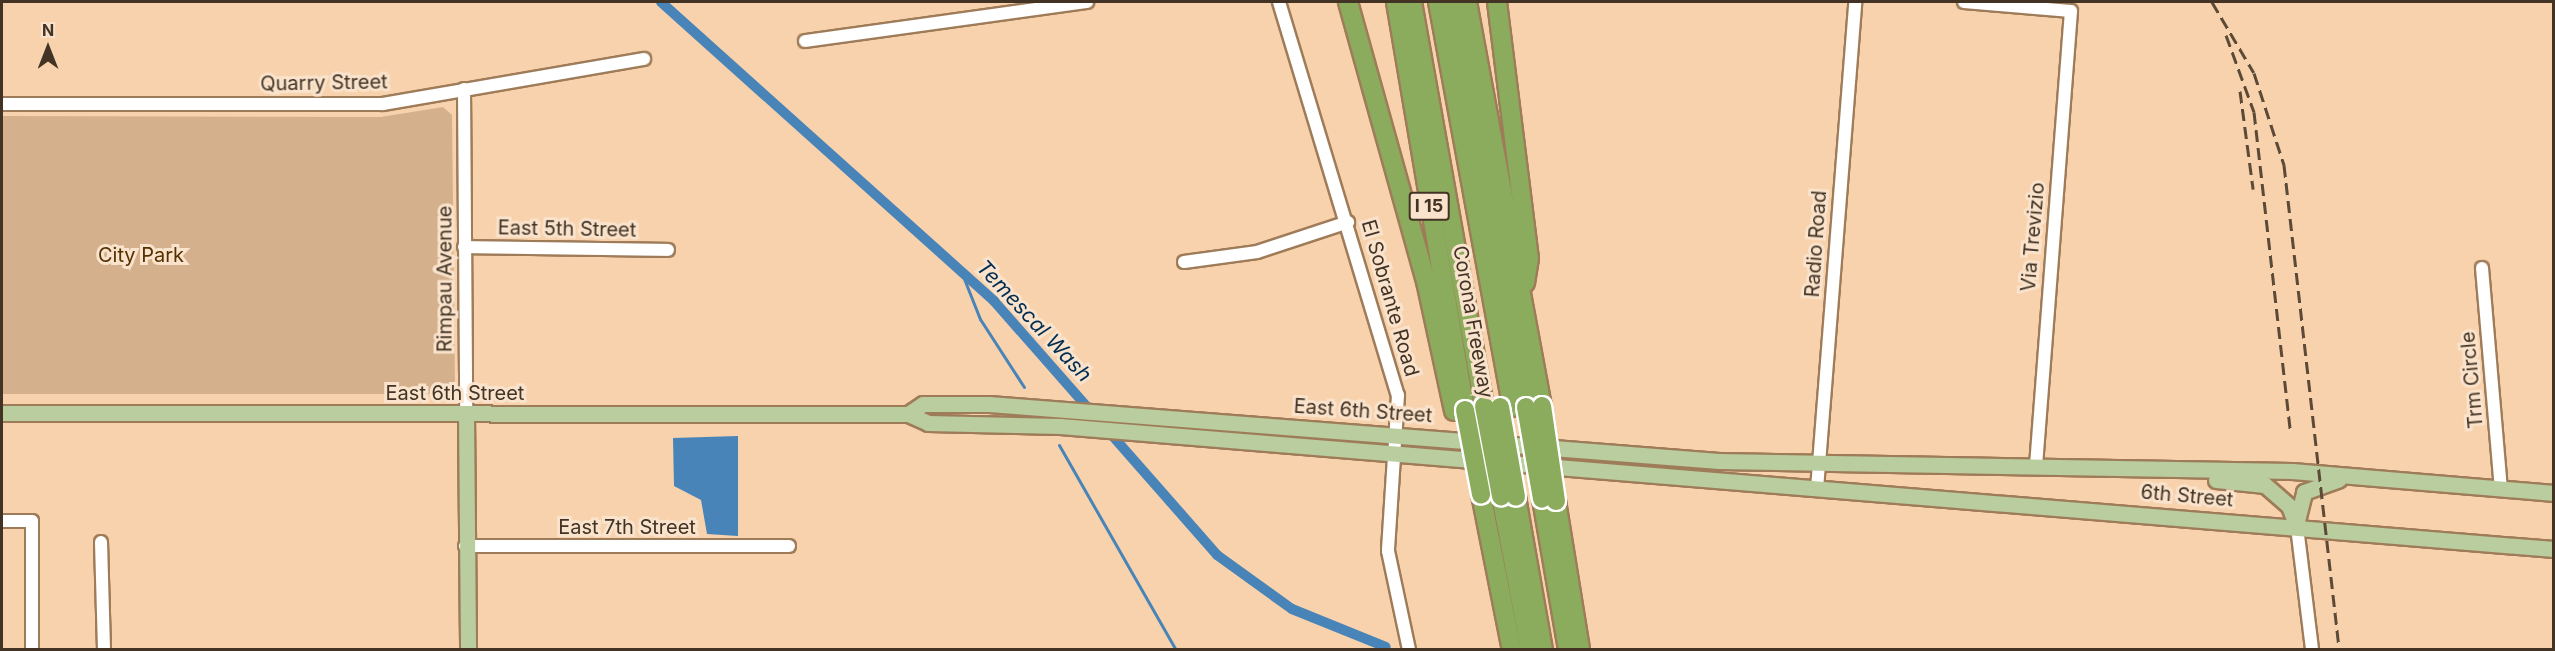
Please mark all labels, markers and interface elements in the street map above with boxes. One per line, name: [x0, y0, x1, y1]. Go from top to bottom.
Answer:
north arrow: [18, 18, 78, 78]
text: N: [42, 20, 54, 40]
street label: Quarry Street: [260, 70, 388, 96]
street label: Via Trevizio: [2016, 181, 2050, 293]
street label: Radio Road: [1800, 190, 1832, 298]
road number: I 15: [1408, 191, 1450, 221]
street label: Rimpau Avenue: [433, 206, 457, 352]
street label: East 5th Street: [498, 216, 636, 242]
street label: El Sobrante Road: [1356, 217, 1424, 379]
park label: City Park: [98, 243, 184, 267]
street label: Corona Freeway: [1448, 244, 1498, 400]
water label: Temescal Wash: [971, 255, 1097, 387]
street label: Trm Circle: [2456, 330, 2488, 430]
street label: East 6th Street: [386, 381, 524, 405]
street label: East 6th Street: [1293, 394, 1433, 428]
street label: 6th Street: [2140, 480, 2234, 512]
street label: East 7th Street: [558, 515, 696, 539]

